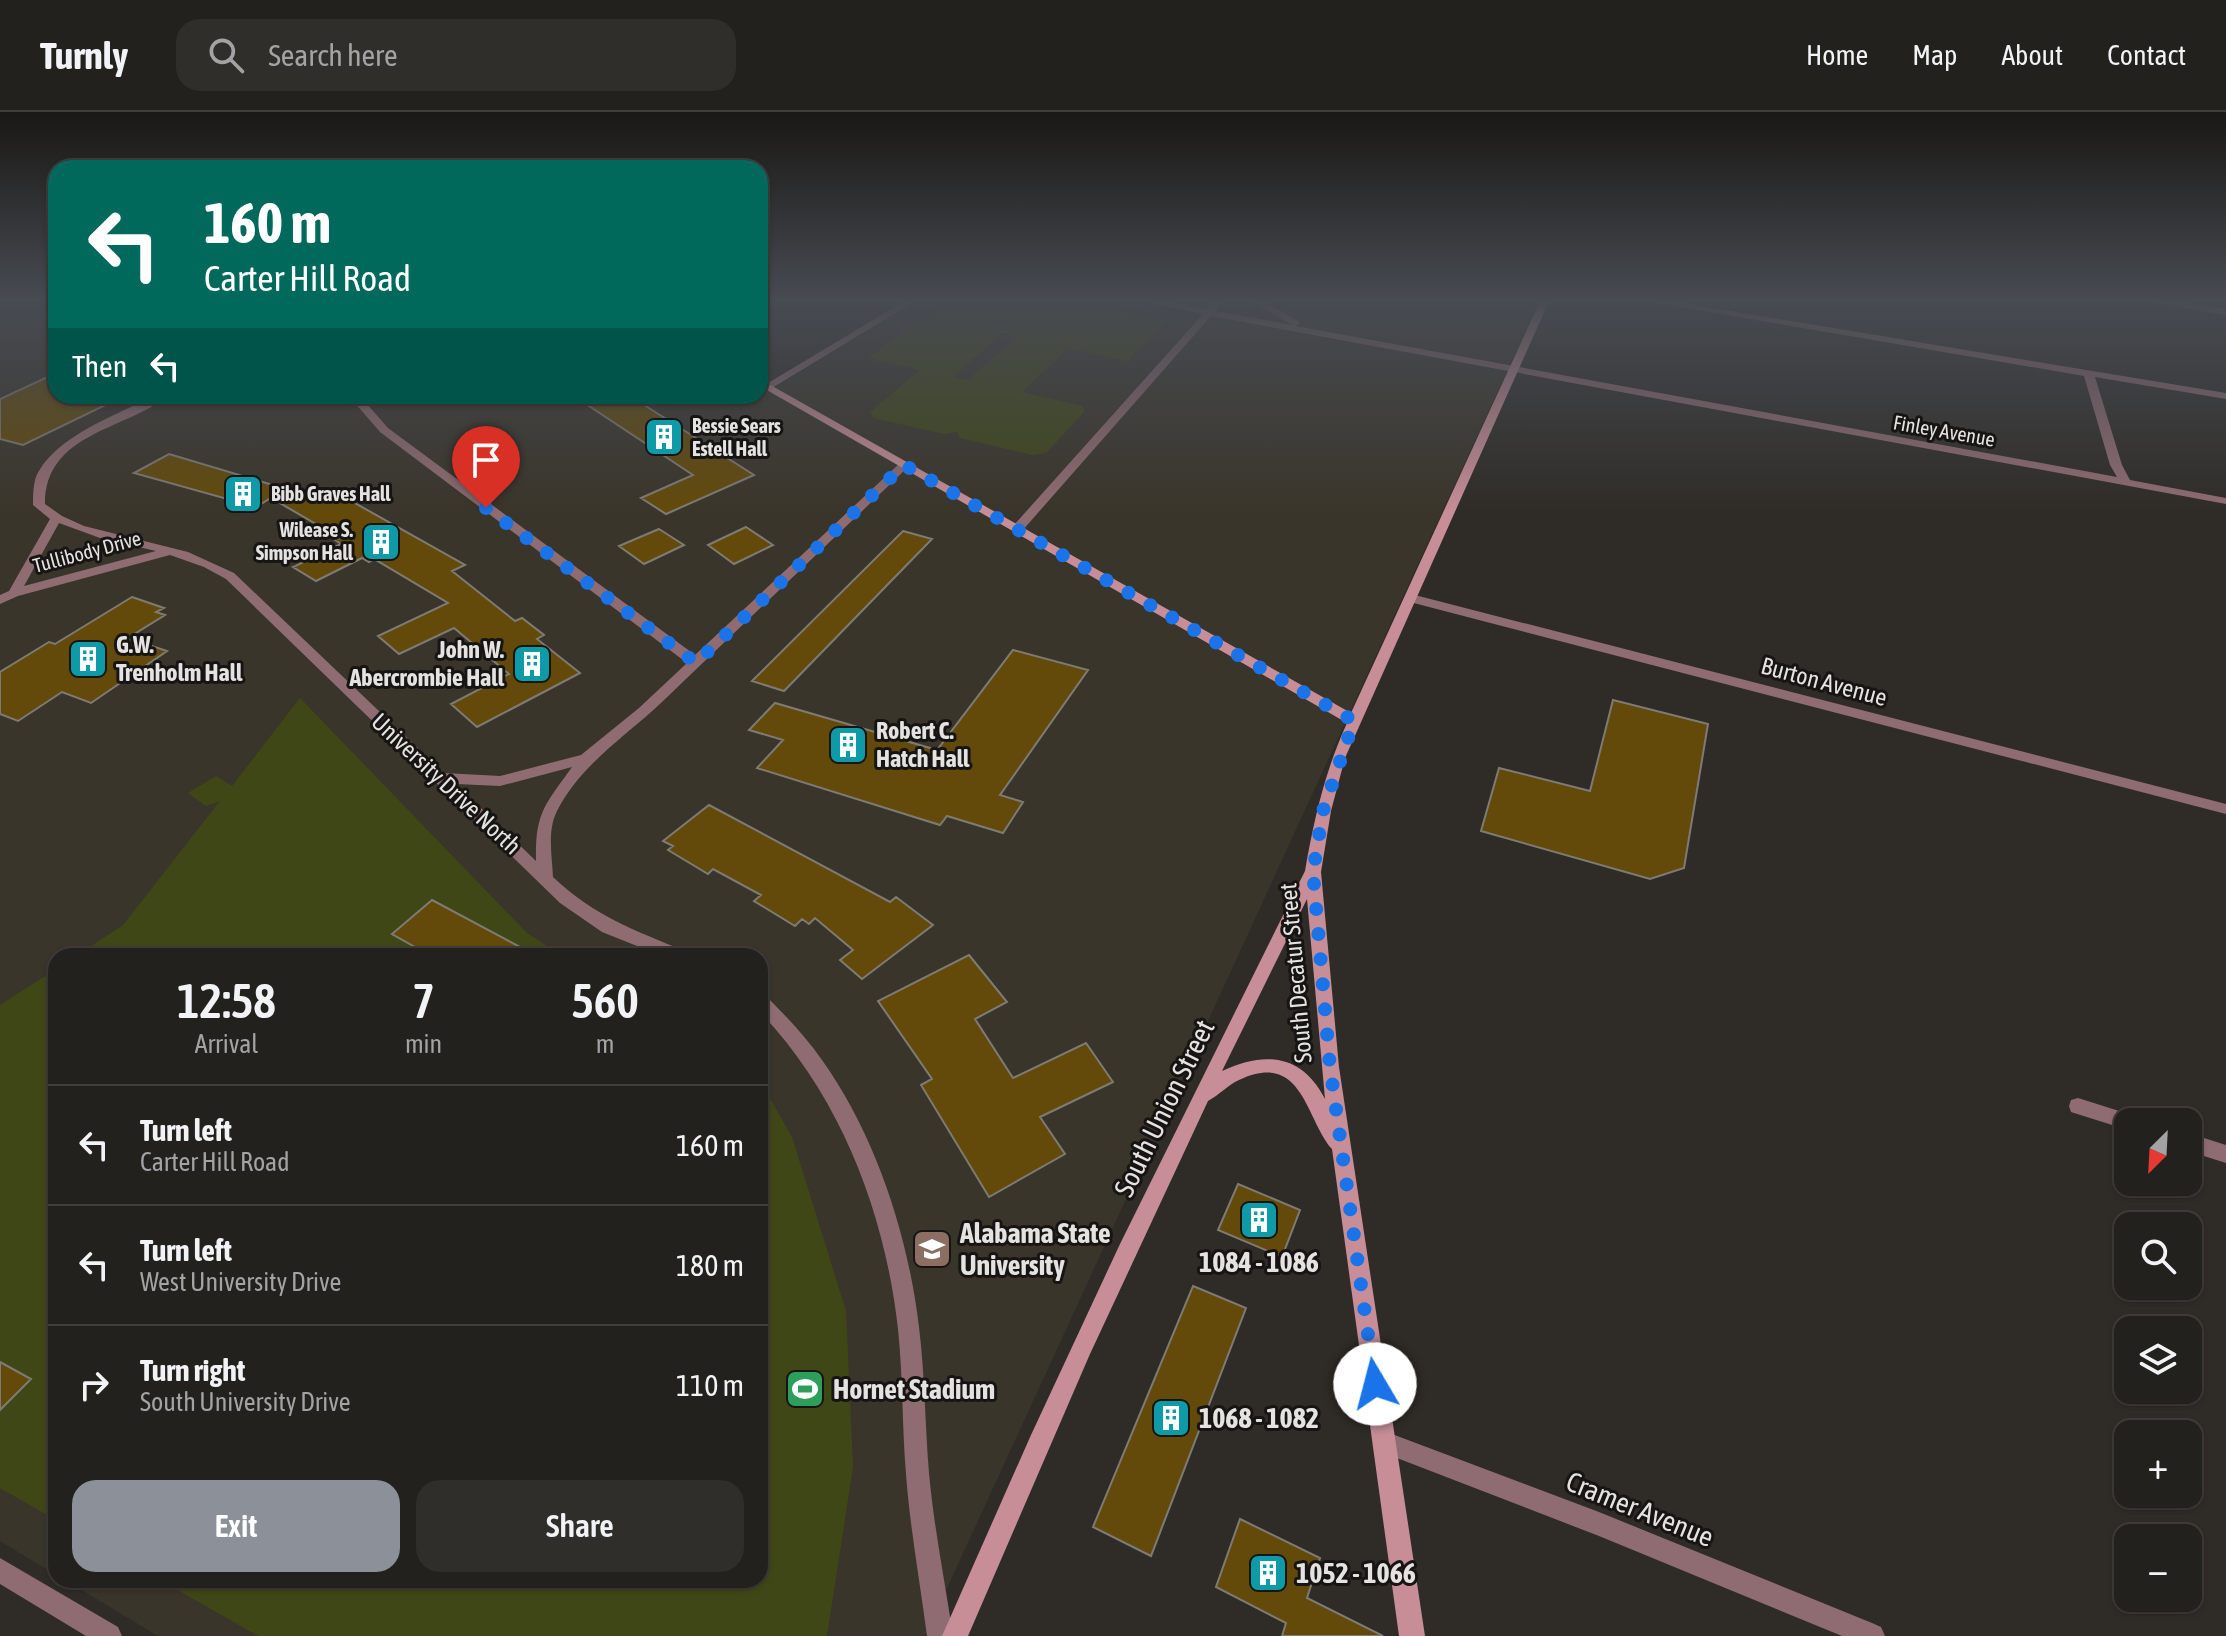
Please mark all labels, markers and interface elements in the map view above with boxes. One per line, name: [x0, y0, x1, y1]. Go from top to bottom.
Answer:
search box: [176, 19, 736, 91]
icon: search: [204, 33, 248, 77]
text: Turnly: [40, 34, 128, 77]
text: Search here: [268, 38, 398, 72]
text: Home: [1806, 39, 1868, 71]
text: Map: [1912, 39, 1957, 71]
text: About: [2001, 39, 2063, 71]
text: Contact: [2107, 39, 2186, 71]
text: 160 m: [204, 191, 331, 255]
icon: left: [72, 192, 176, 296]
text: Carter Hill Road: [204, 257, 411, 299]
icon: left: [143, 344, 187, 388]
text: Then: [72, 349, 127, 383]
street label: Finley Avenue: [1892, 410, 1997, 451]
place label: Bessie Sears Estell Hall: [692, 414, 781, 460]
building icon: Bessie Sears Estell Hall: [643, 416, 685, 458]
pin: [452, 426, 520, 508]
icon: arrive: [464, 438, 508, 482]
building icon: Bibb Graves Hall: [222, 473, 264, 515]
place label: Bibb Graves Hall: [271, 482, 391, 505]
place label: Wilease S. Simpson Hall: [256, 518, 354, 564]
building icon: Wilease S. Simpson Hall: [360, 521, 402, 563]
street label: Tullibody Drive: [30, 526, 143, 577]
place label: G.W. Trenholm Hall: [116, 631, 243, 686]
place label: John W. Abercrombie Hall: [348, 636, 505, 691]
building icon: G.W. Trenholm Hall: [67, 638, 109, 680]
building icon: John W. Abercrombie Hall: [511, 643, 553, 685]
street label: Burton Avenue: [1758, 652, 1890, 711]
street label: University Drive North: [366, 708, 526, 860]
place label: Robert C. Hatch Hall: [876, 717, 970, 772]
building icon: Robert C. Hatch Hall: [827, 724, 869, 766]
street label: South Decatur Street: [1274, 882, 1317, 1064]
text: 12:58: [177, 973, 276, 1028]
text: 7: [412, 973, 435, 1028]
text: 560: [571, 973, 639, 1028]
street label: South Union Street: [1107, 1014, 1221, 1202]
text: Arrival: [195, 1029, 258, 1059]
text: min: [405, 1029, 442, 1059]
text: m: [596, 1029, 614, 1059]
north arrow: [2114, 1108, 2202, 1196]
map controls: [2114, 1108, 2202, 1612]
text: Turn left: [140, 1113, 232, 1147]
icon: left: [72, 1123, 116, 1167]
text: 160 m: [676, 1128, 744, 1162]
text: Carter Hill Road: [140, 1147, 290, 1177]
building icon: 1084 - 1086: [1238, 1199, 1280, 1241]
button: search: [2114, 1212, 2202, 1300]
place label: Alabama State University: [959, 1217, 1111, 1281]
school or university icon: Alabama State University: [911, 1228, 953, 1270]
text: Turn left: [140, 1233, 232, 1267]
icon: left: [72, 1243, 116, 1287]
place label: 1084 - 1086: [1199, 1246, 1319, 1278]
text: 180 m: [676, 1248, 744, 1282]
text: West University Drive: [140, 1267, 341, 1297]
button: layers: [2114, 1316, 2202, 1404]
position arrow: [1333, 1342, 1417, 1426]
text: Turn right: [140, 1353, 246, 1387]
icon: right: [72, 1363, 116, 1407]
text: 110 m: [676, 1368, 744, 1402]
sports icon: Hornet Stadium: [784, 1368, 826, 1410]
place label: Hornet Stadium: [833, 1373, 995, 1405]
text: South University Drive: [140, 1387, 351, 1417]
building icon: 1068 - 1082: [1150, 1397, 1192, 1439]
place label: 1068 - 1082: [1199, 1402, 1319, 1434]
button: +: [2114, 1420, 2202, 1508]
street label: Cramer Avenue: [1562, 1465, 1718, 1553]
button: Exit: [72, 1480, 400, 1572]
button: Share: [416, 1480, 744, 1572]
button: −: [2114, 1524, 2202, 1612]
building icon: 1052 - 1066: [1247, 1552, 1289, 1594]
place label: 1052 - 1066: [1296, 1557, 1416, 1589]

